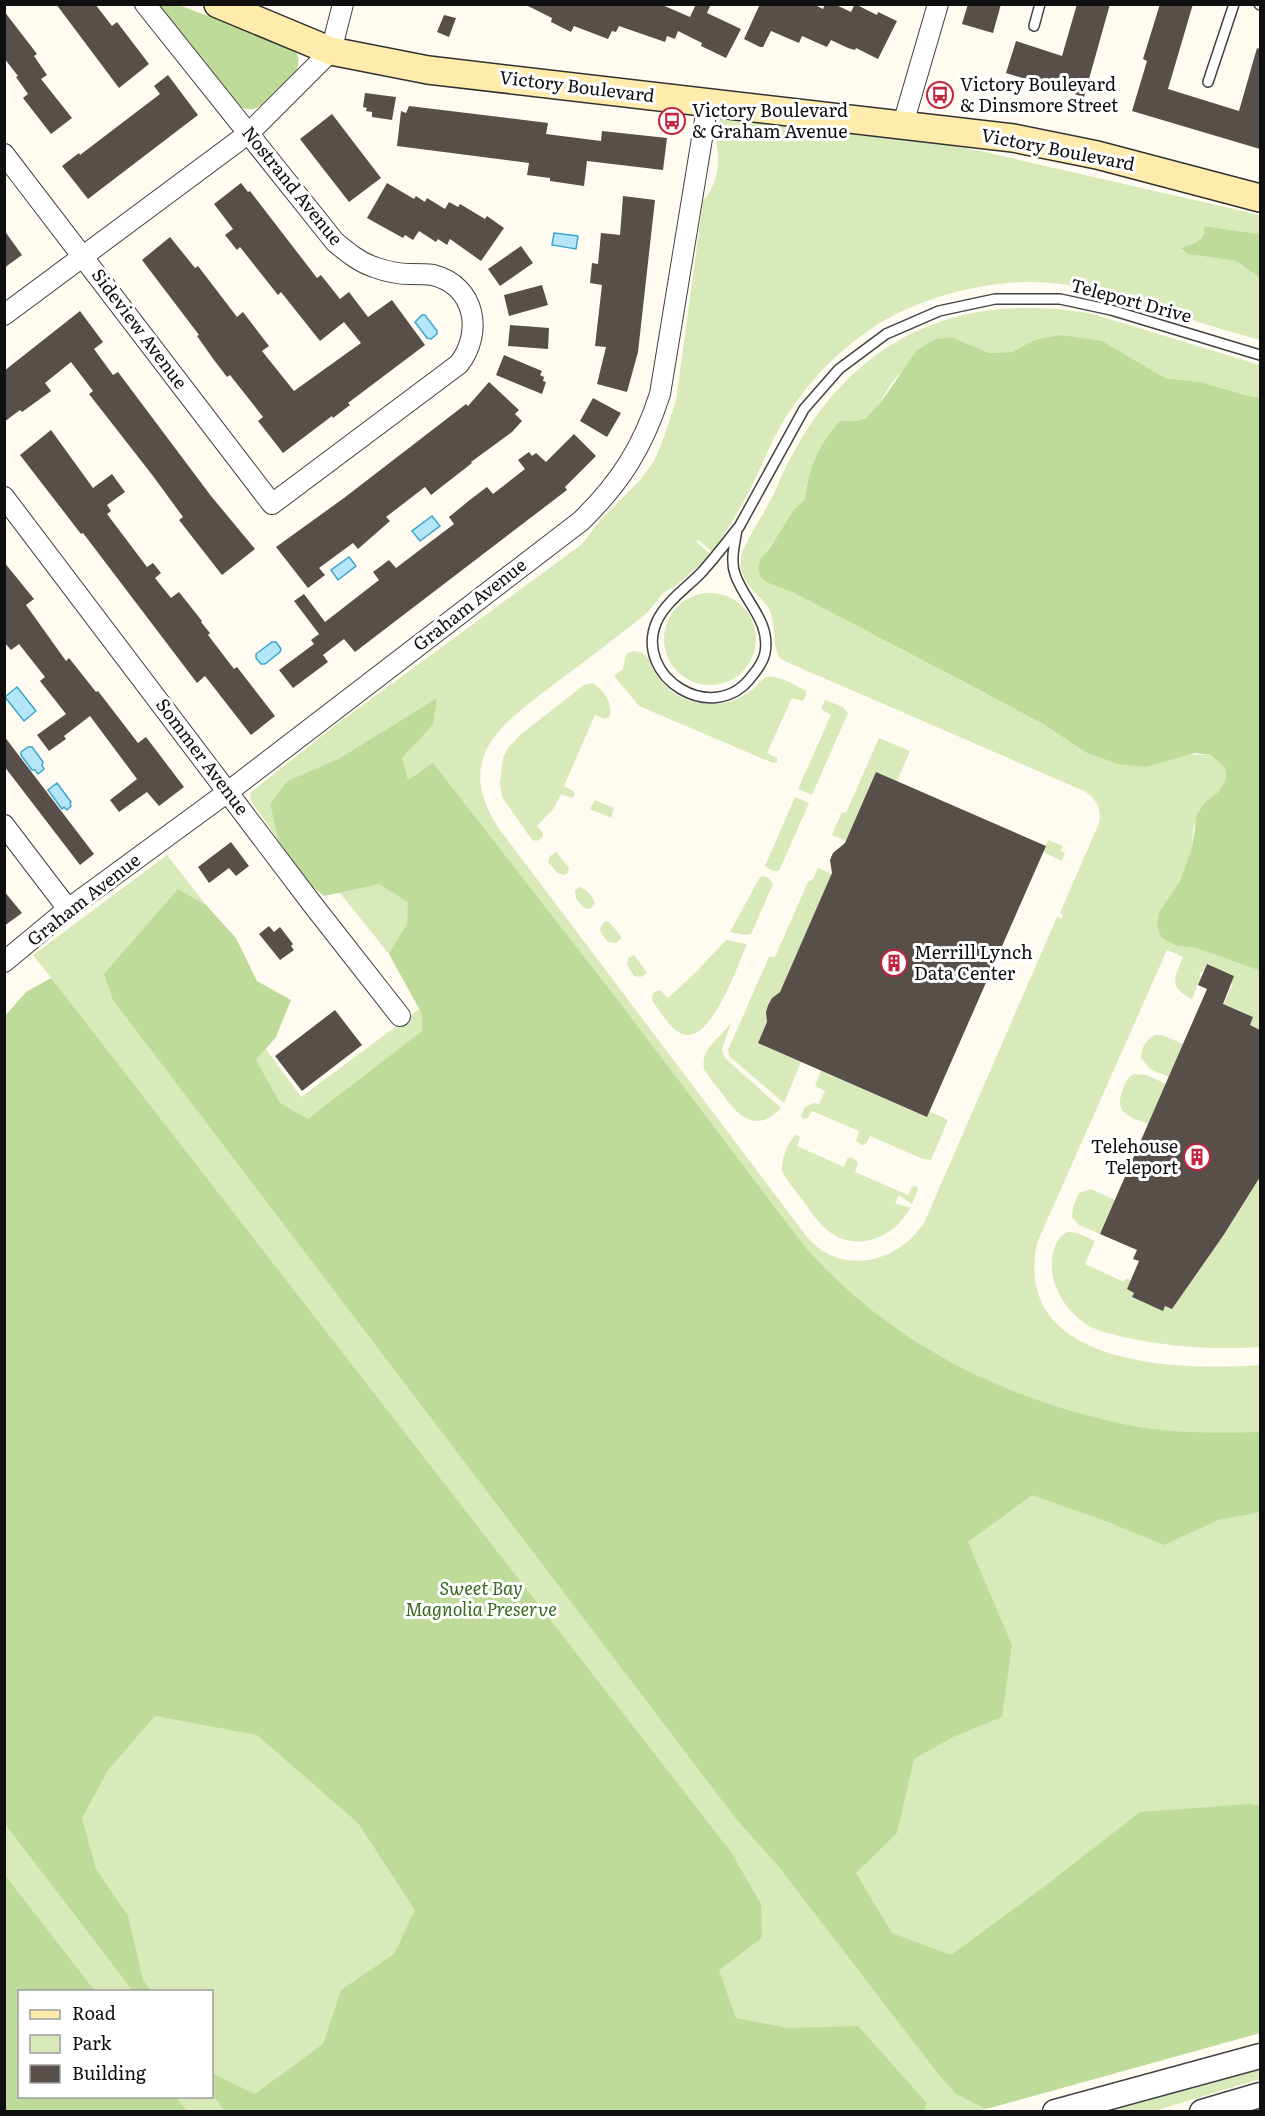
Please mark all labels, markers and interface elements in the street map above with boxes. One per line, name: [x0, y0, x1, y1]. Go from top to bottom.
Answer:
street label: Victory Boulevard: [498, 63, 656, 108]
place label: Victory Boulevard & Dinsmore Street: [960, 70, 1119, 118]
bus stop icon: Victory Boulevard & Dinsmore Street: [925, 80, 955, 110]
place label: Victory Boulevard & Graham Avenue: [692, 96, 848, 144]
bus stop icon: Victory Boulevard & Graham Avenue: [657, 106, 687, 136]
street label: Nostrand Avenue: [236, 119, 350, 251]
street label: Victory Boulevard: [979, 120, 1137, 177]
street label: Sideview Avenue: [86, 262, 195, 394]
street label: Teleport Drive: [1068, 270, 1195, 329]
street label: Graham Avenue: [407, 551, 532, 657]
street label: Sommer Avenue: [150, 692, 256, 820]
street label: Graham Avenue: [21, 846, 146, 952]
place label: Merrill Lynch Data Center: [914, 938, 1033, 986]
building icon: Merrill Lynch Data Center: [879, 948, 909, 978]
place label: Telehouse Teleport: [1091, 1132, 1179, 1180]
building icon: Telehouse Teleport: [1182, 1142, 1212, 1172]
park label: Sweet Bay Magnolia Preserve: [405, 1574, 557, 1622]
legend: [18, 1990, 213, 2098]
text: Road: [72, 1999, 116, 2026]
text: Park: [72, 2029, 113, 2056]
text: Building: [72, 2059, 147, 2086]

